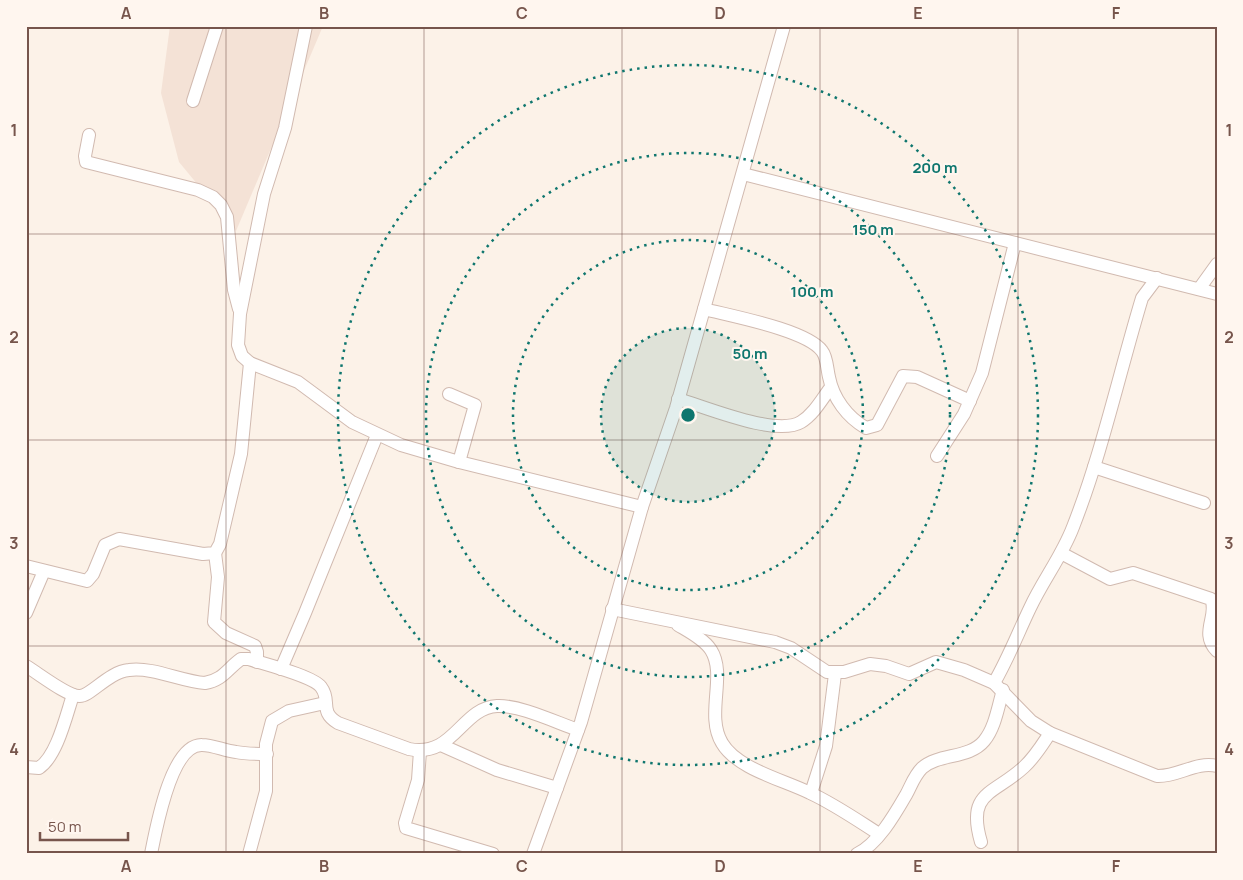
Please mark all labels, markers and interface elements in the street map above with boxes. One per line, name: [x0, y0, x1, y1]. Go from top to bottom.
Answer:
text: A: [121, 2, 132, 24]
text: B: [319, 2, 329, 24]
text: C: [516, 2, 528, 24]
text: D: [714, 2, 726, 24]
text: E: [913, 2, 923, 24]
text: F: [1112, 2, 1121, 24]
text: 1: [10, 119, 18, 141]
text: 1: [1225, 119, 1233, 141]
text: 200 m: [912, 157, 958, 178]
text: 150 m: [852, 219, 894, 240]
text: 100 m: [791, 281, 833, 302]
text: 2: [9, 326, 19, 348]
text: 2: [1224, 326, 1234, 348]
text: 50 m: [732, 343, 768, 364]
centre of rings: [679, 406, 697, 424]
text: 3: [9, 532, 19, 554]
text: 3: [1224, 532, 1234, 554]
text: 4: [9, 738, 19, 760]
text: 4: [1224, 738, 1234, 760]
scale bar: [40, 810, 128, 842]
text: 50 m: [48, 816, 82, 837]
text: A: [121, 855, 132, 877]
text: B: [319, 855, 329, 877]
text: C: [516, 855, 528, 877]
text: D: [714, 855, 726, 877]
text: E: [913, 855, 923, 877]
text: F: [1112, 855, 1121, 877]

